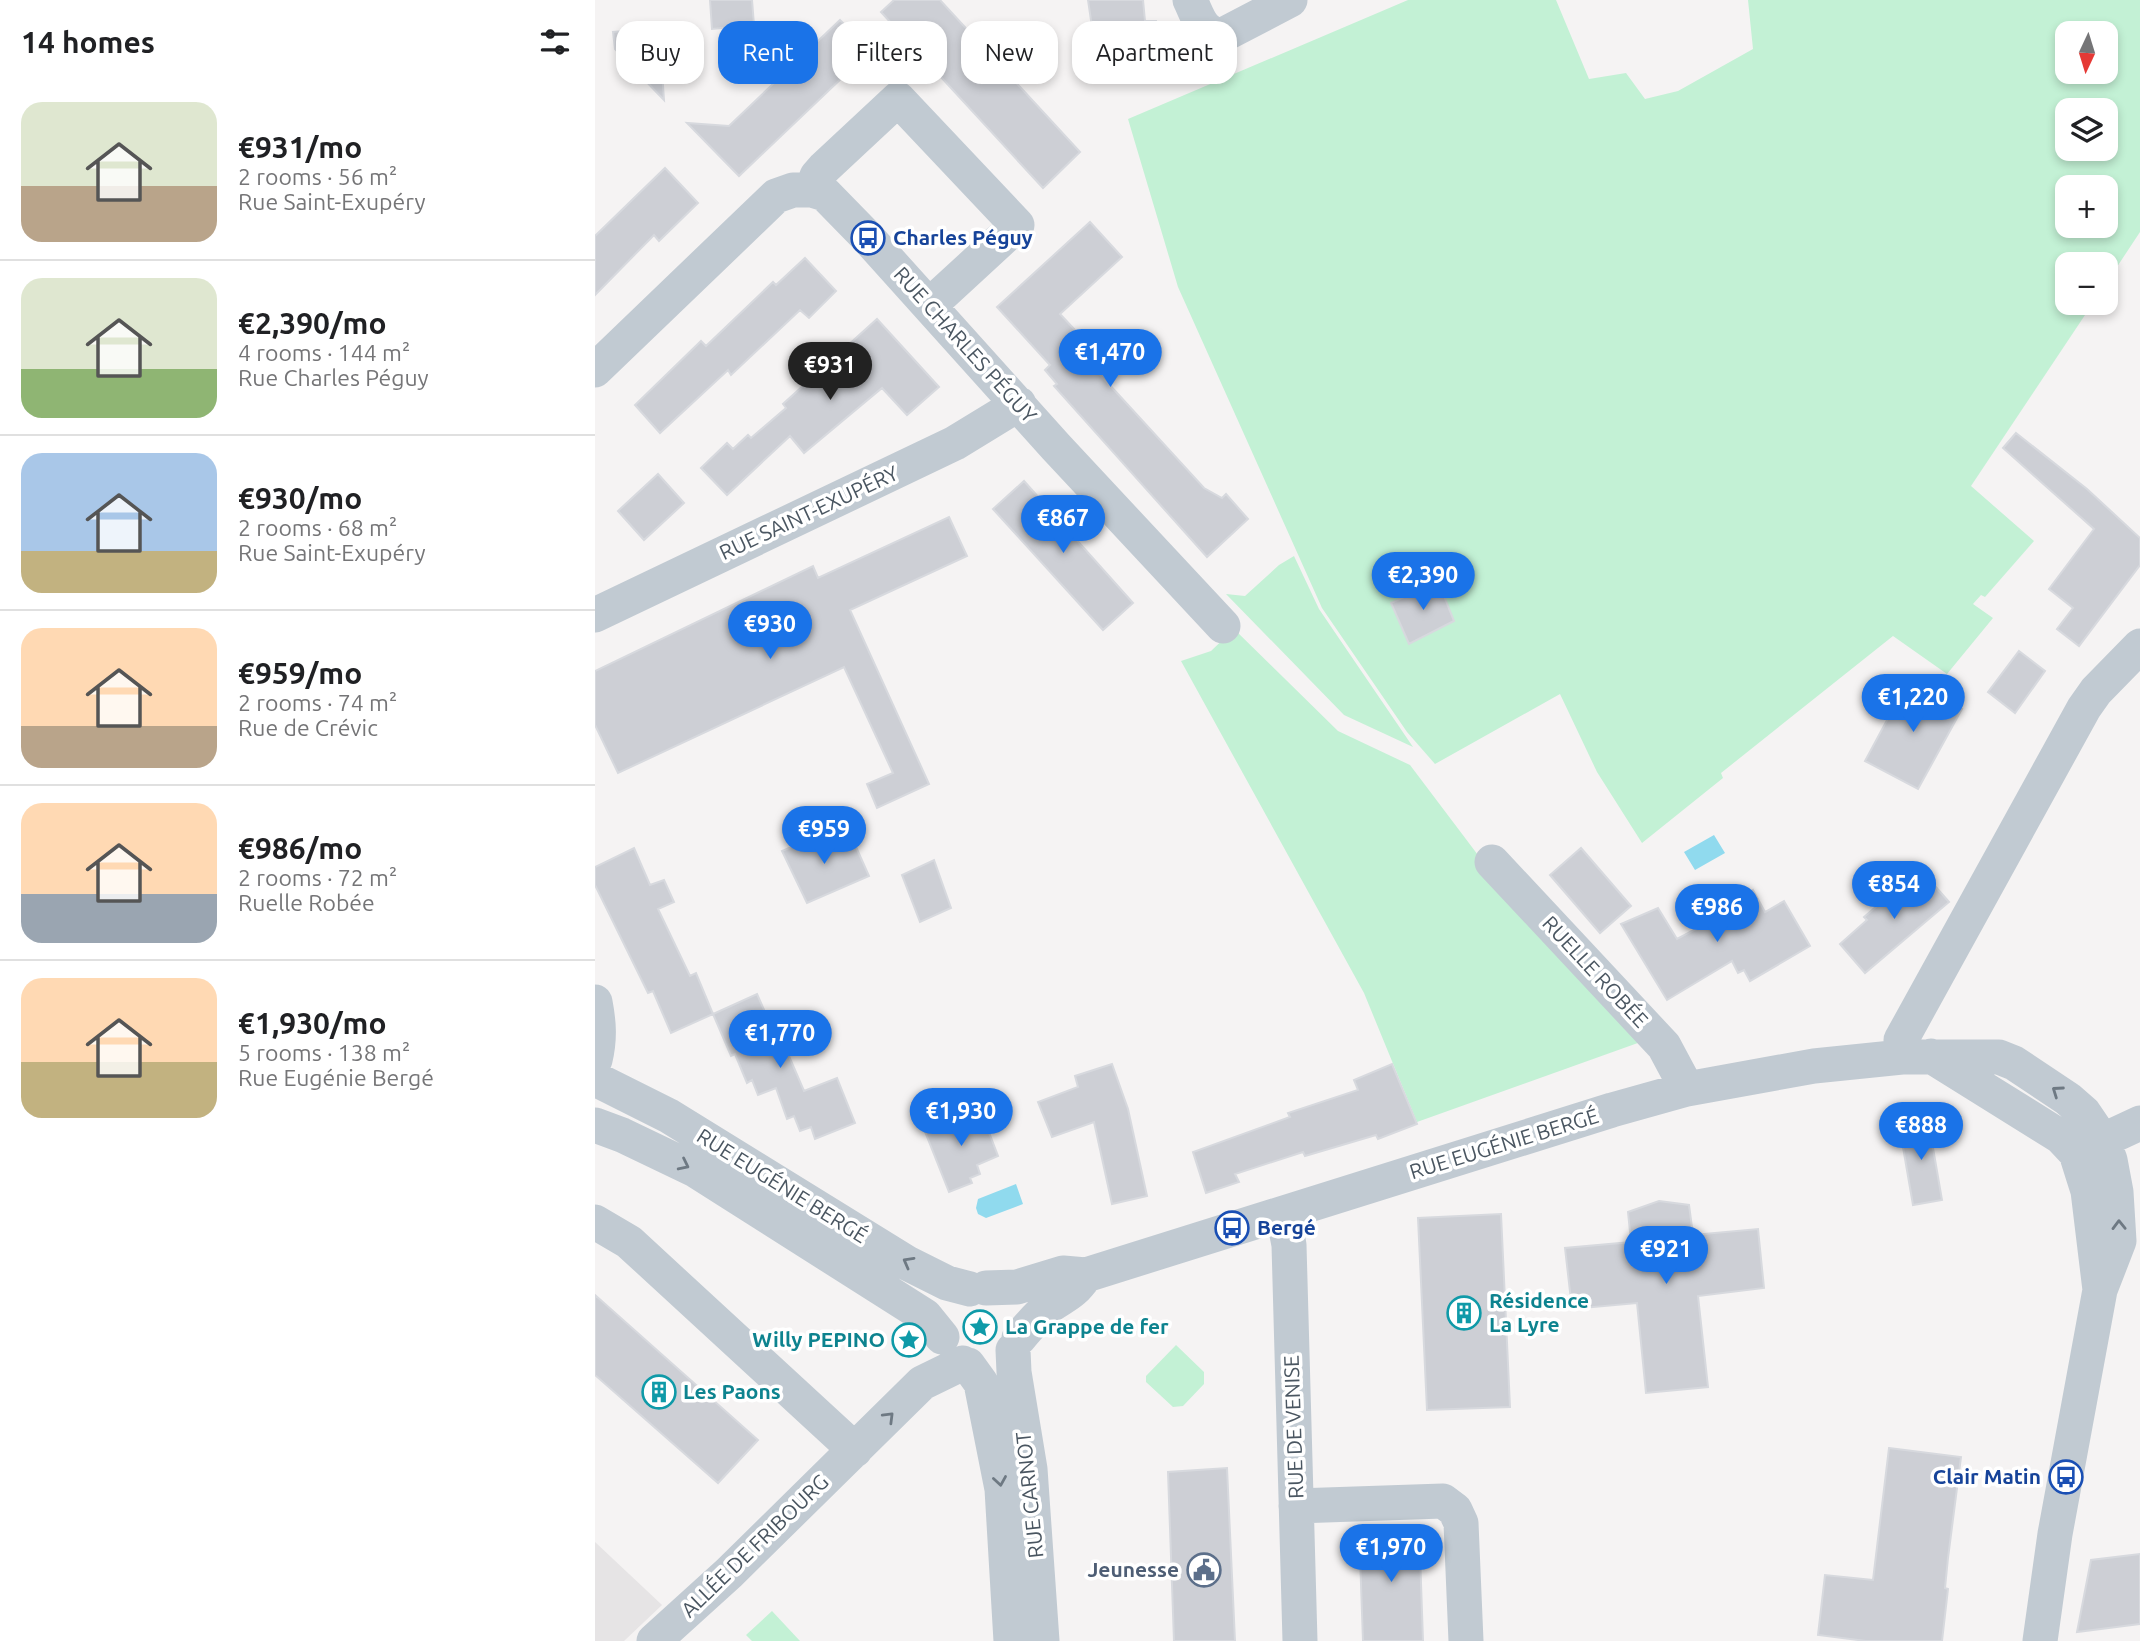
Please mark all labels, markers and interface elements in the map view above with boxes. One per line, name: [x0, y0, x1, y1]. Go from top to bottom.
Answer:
chip: Buy: [616, 21, 704, 84]
chip: Rent: [718, 21, 818, 84]
chip: Filters: [832, 21, 947, 84]
chip: New: [961, 21, 1058, 84]
chip: Apartment: [1072, 21, 1237, 84]
north arrow: [2055, 21, 2117, 84]
map controls: [2055, 21, 2118, 315]
icon: filters: [536, 23, 574, 61]
text: 14 homes: [21, 25, 155, 59]
button: layers: [2055, 98, 2118, 161]
icon: home: [77, 130, 161, 214]
text: €931/mo: [238, 130, 362, 164]
text: 2 rooms · 56 m²: [238, 164, 397, 189]
button: +: [2055, 175, 2118, 238]
text: Rue Saint-Exupéry: [238, 189, 425, 214]
bus stop icon: Charles Péguy: [849, 219, 887, 257]
place label: Charles Péguy: [893, 225, 1033, 249]
button: −: [2055, 252, 2118, 315]
street label: RUE CHARLES PÉGUY: [890, 262, 1042, 427]
icon: home: [77, 306, 161, 390]
text: €2,390/mo: [238, 306, 387, 340]
pin: €1,470: [1053, 330, 1167, 389]
text: €1,470: [1075, 339, 1145, 364]
text: 4 rooms · 144 m²: [238, 340, 410, 365]
pin: €931: [789, 342, 871, 402]
text: €931: [804, 352, 856, 377]
text: Rue Charles Péguy: [238, 365, 429, 390]
street label: RUE SAINT-EXUPÉRY: [715, 460, 902, 564]
icon: home: [77, 481, 161, 565]
text: €930/mo: [238, 481, 362, 515]
pin: €867: [1022, 496, 1104, 555]
text: €867: [1037, 505, 1089, 530]
text: 2 rooms · 68 m²: [238, 515, 397, 540]
text: Rue Saint-Exupéry: [238, 540, 425, 565]
pin: €2,390: [1366, 552, 1480, 612]
text: €2,390: [1388, 562, 1458, 587]
pin: €930: [729, 602, 811, 661]
text: €930: [744, 611, 796, 636]
icon: home: [77, 656, 161, 740]
text: €959/mo: [238, 656, 362, 690]
pin: €1,220: [1856, 674, 1970, 734]
text: €1,220: [1878, 684, 1948, 709]
text: 2 rooms · 74 m²: [238, 690, 397, 715]
text: Rue de Crévic: [238, 715, 378, 740]
pin: €959: [783, 806, 865, 866]
text: €959: [798, 816, 850, 841]
icon: home: [77, 831, 161, 915]
text: €986/mo: [238, 831, 362, 865]
pin: €854: [1853, 862, 1935, 921]
text: 2 rooms · 72 m²: [238, 865, 397, 890]
text: €854: [1868, 871, 1920, 896]
pin: €986: [1676, 884, 1758, 944]
text: Ruelle Robée: [238, 890, 375, 915]
text: €986: [1691, 894, 1743, 919]
street label: RUELLE ROBÉE: [1538, 911, 1653, 1032]
icon: home: [77, 1006, 161, 1090]
text: €1,930/mo: [238, 1006, 387, 1040]
pin: €1,770: [723, 1010, 837, 1070]
text: €1,770: [745, 1020, 815, 1045]
text: 5 rooms · 138 m²: [238, 1040, 410, 1065]
text: Rue Eugénie Bergé: [238, 1065, 434, 1090]
one-way arrow: [2052, 1087, 2065, 1099]
pin: €1,930: [904, 1088, 1018, 1148]
text: €1,930: [926, 1098, 996, 1123]
pin: €888: [1880, 1102, 1962, 1162]
street label: RUE EUGÉNIE BERGÉ: [1406, 1103, 1601, 1183]
text: €888: [1895, 1112, 1947, 1137]
street label: RUE EUGÉNIE BERGÉ: [693, 1123, 872, 1247]
one-way arrow: [677, 1156, 689, 1170]
bus stop icon: Bergé: [1213, 1209, 1251, 1247]
place label: Bergé: [1257, 1215, 1316, 1239]
one-way arrow: [2111, 1220, 2126, 1231]
pin: €921: [1625, 1226, 1707, 1286]
text: €921: [1640, 1236, 1692, 1261]
one-way arrow: [902, 1257, 915, 1270]
place label: Résidence La Lyre: [1489, 1288, 1589, 1336]
building icon: Résidence La Lyre: [1445, 1294, 1483, 1332]
place icon: La Grappe de fer: [961, 1308, 999, 1346]
place label: La Grappe de fer: [1005, 1314, 1169, 1338]
place icon: Willy PEPINO: [890, 1321, 928, 1359]
place label: Willy PEPINO: [752, 1327, 885, 1351]
street label: RUE DE VENISE: [1279, 1355, 1308, 1499]
building icon: Les Paons: [640, 1373, 678, 1411]
place label: Les Paons: [683, 1379, 781, 1403]
one-way arrow: [880, 1412, 893, 1425]
street label: RUE CARNOT: [1010, 1431, 1048, 1559]
bus stop icon: Clair Matin: [2047, 1458, 2085, 1496]
place label: Clair Matin: [1933, 1464, 2041, 1488]
street label: ALLÉE DE FRIBOURG: [676, 1469, 833, 1622]
one-way arrow: [992, 1475, 1007, 1487]
pin: €1,970: [1334, 1524, 1448, 1584]
text: €1,970: [1356, 1534, 1426, 1559]
public building icon: Jeunesse: [1185, 1551, 1223, 1589]
place label: Jeunesse: [1087, 1557, 1179, 1581]

